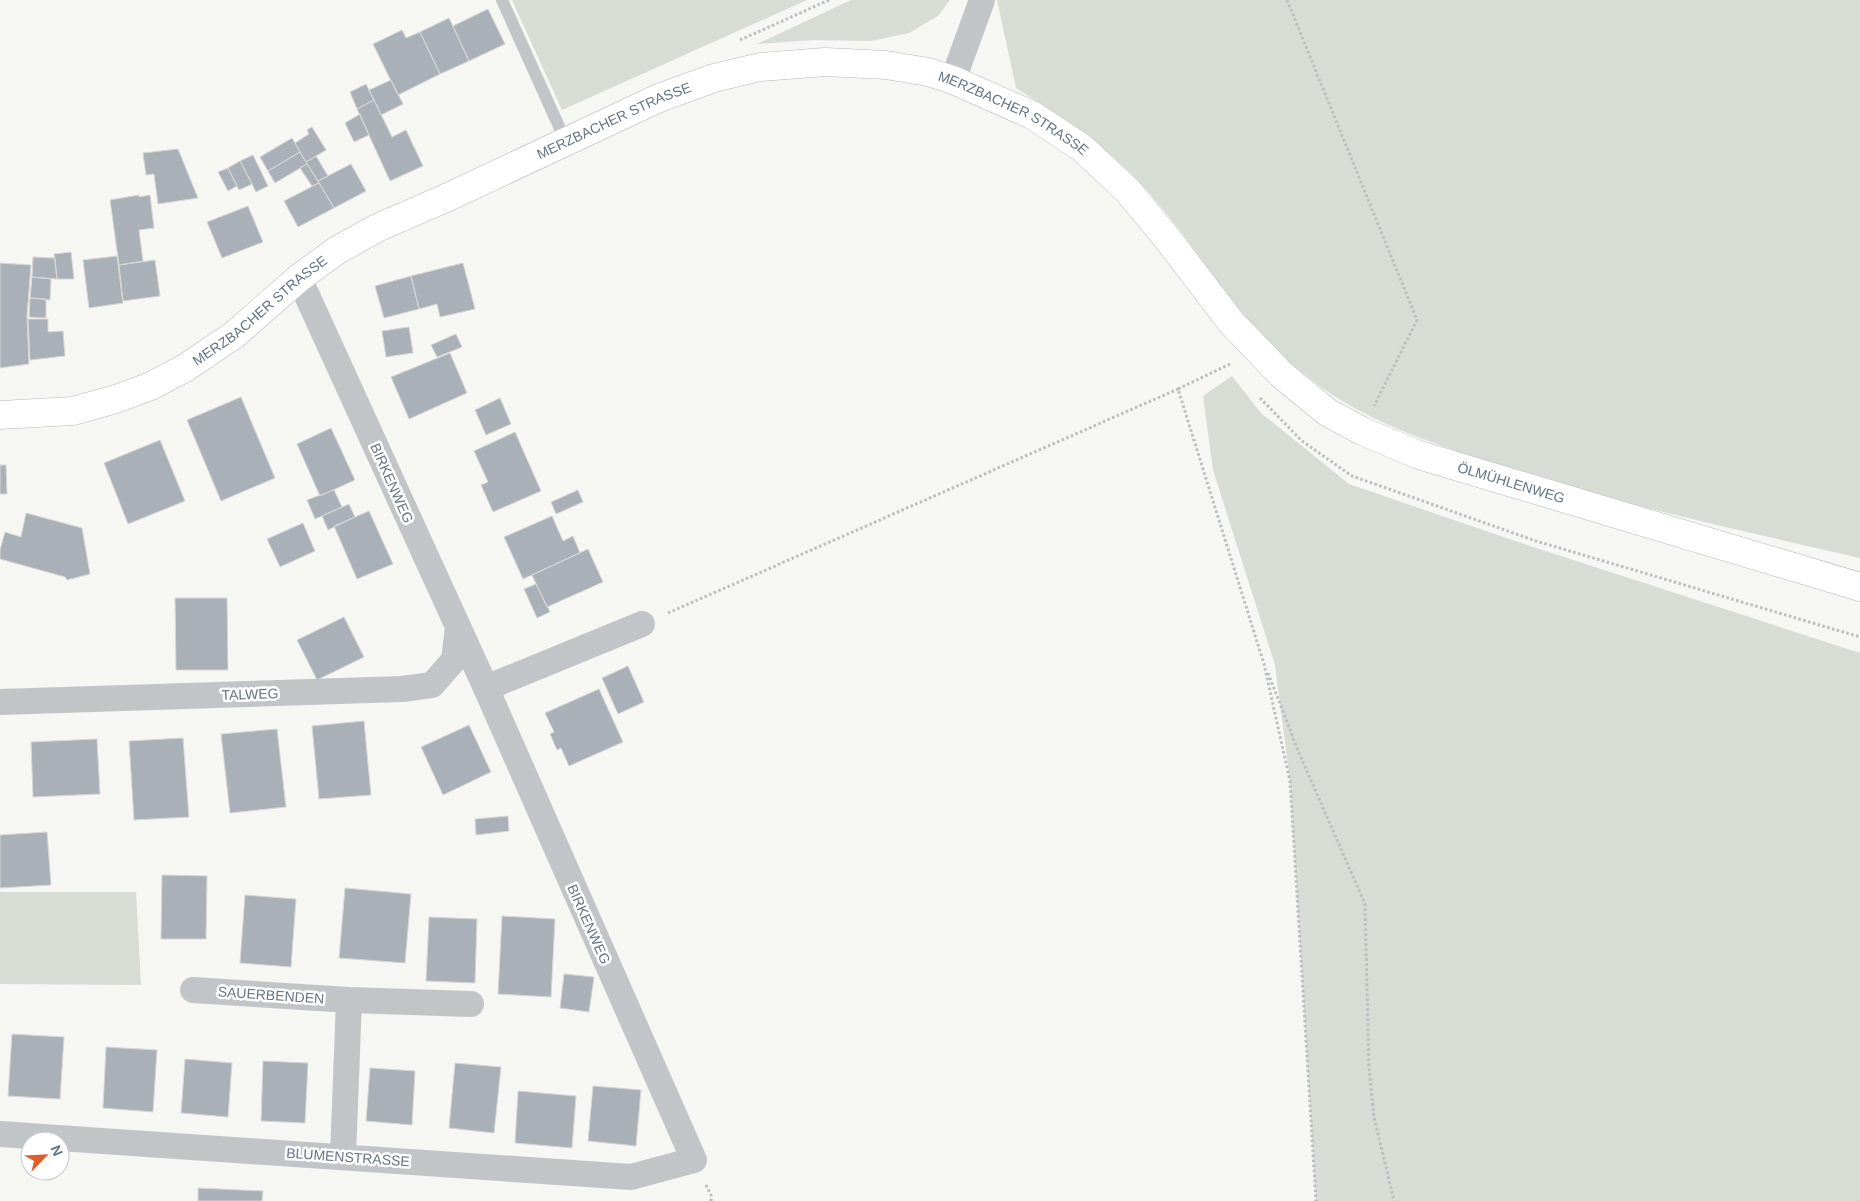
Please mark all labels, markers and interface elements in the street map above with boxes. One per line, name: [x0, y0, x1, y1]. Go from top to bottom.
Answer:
street label: MERZBACHER STRASSE: [936, 68, 1092, 158]
street label: MERZBACHER STRASSE: [534, 79, 693, 162]
street label: MERZBACHER STRASSE: [189, 252, 330, 369]
street label: BIRKENWEG: [367, 441, 417, 525]
street label: ÖLMÜHLENWEG: [1456, 458, 1567, 506]
street label: TALWEG: [221, 685, 279, 703]
street label: BIRKENWEG: [564, 882, 614, 966]
street label: SAUERBENDEN: [217, 983, 325, 1007]
north arrow: [20, 1131, 70, 1181]
text: N: [48, 1143, 66, 1159]
street label: BLUMENSTRASSE: [286, 1145, 410, 1169]

